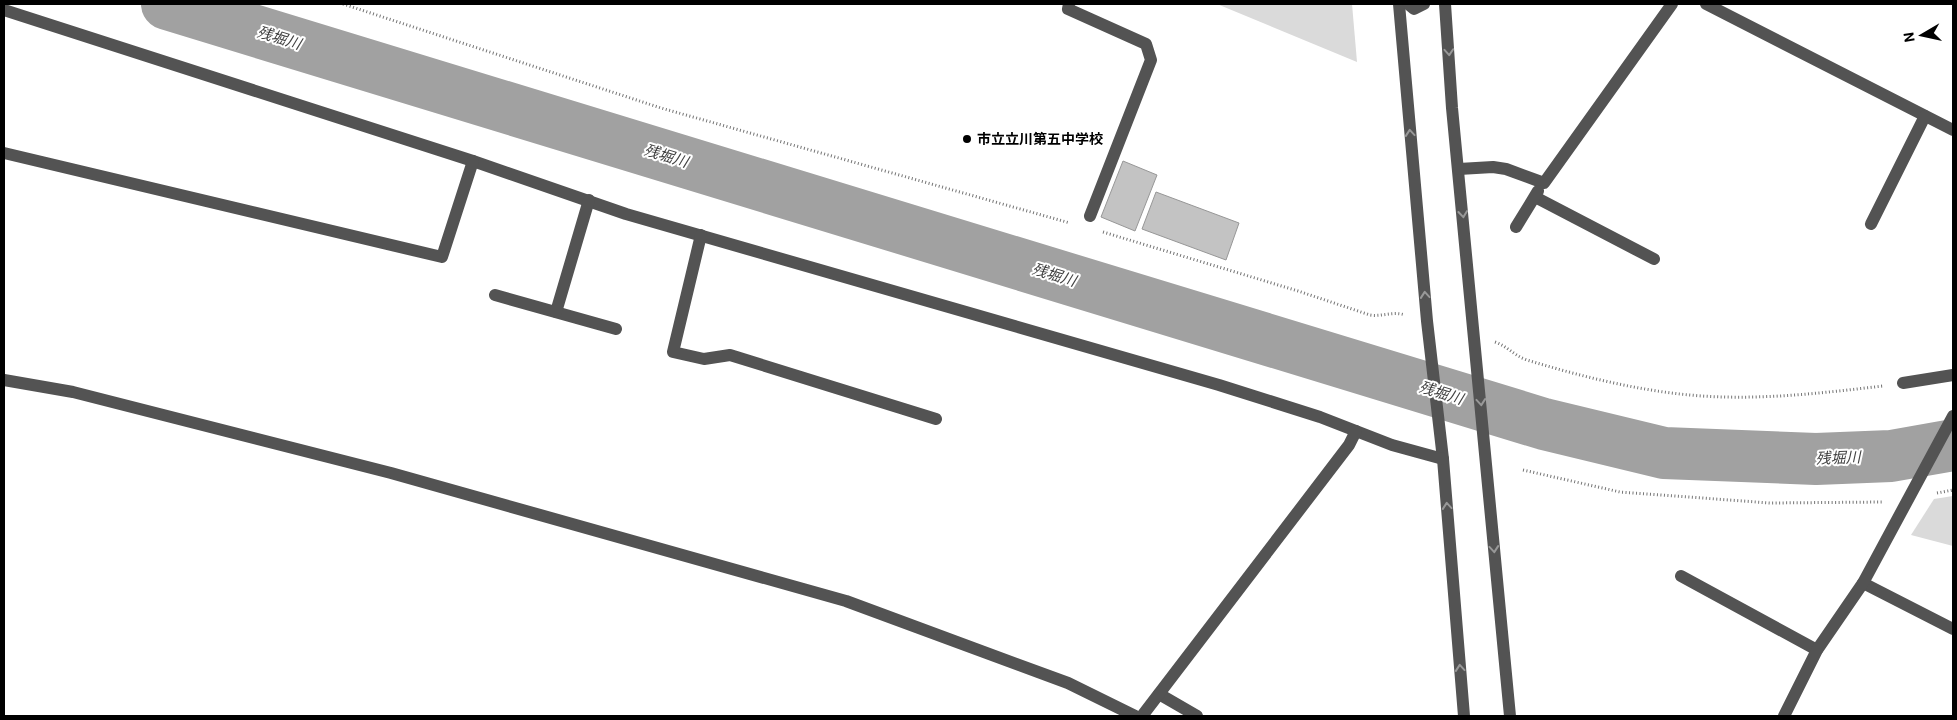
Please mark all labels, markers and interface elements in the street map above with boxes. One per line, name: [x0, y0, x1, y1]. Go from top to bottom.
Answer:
north arrow: [1897, 10, 1947, 60]
water label: 残堀川: [255, 23, 305, 54]
text: N: [1900, 31, 1918, 43]
one-way arrow: [1443, 49, 1454, 57]
one-way arrow: [1405, 129, 1416, 137]
place label: 市立立川第五中学校: [977, 131, 1103, 147]
marker: 市立立川第五中学校: [961, 133, 973, 145]
water label: 残堀川: [642, 141, 692, 172]
one-way arrow: [1457, 210, 1468, 218]
water label: 残堀川: [1030, 260, 1080, 291]
one-way arrow: [1420, 291, 1431, 299]
water label: 残堀川: [1417, 378, 1467, 409]
one-way arrow: [1475, 398, 1486, 406]
water label: 残堀川: [1815, 448, 1863, 468]
one-way arrow: [1441, 501, 1452, 509]
one-way arrow: [1489, 545, 1500, 553]
one-way arrow: [1455, 663, 1466, 671]

